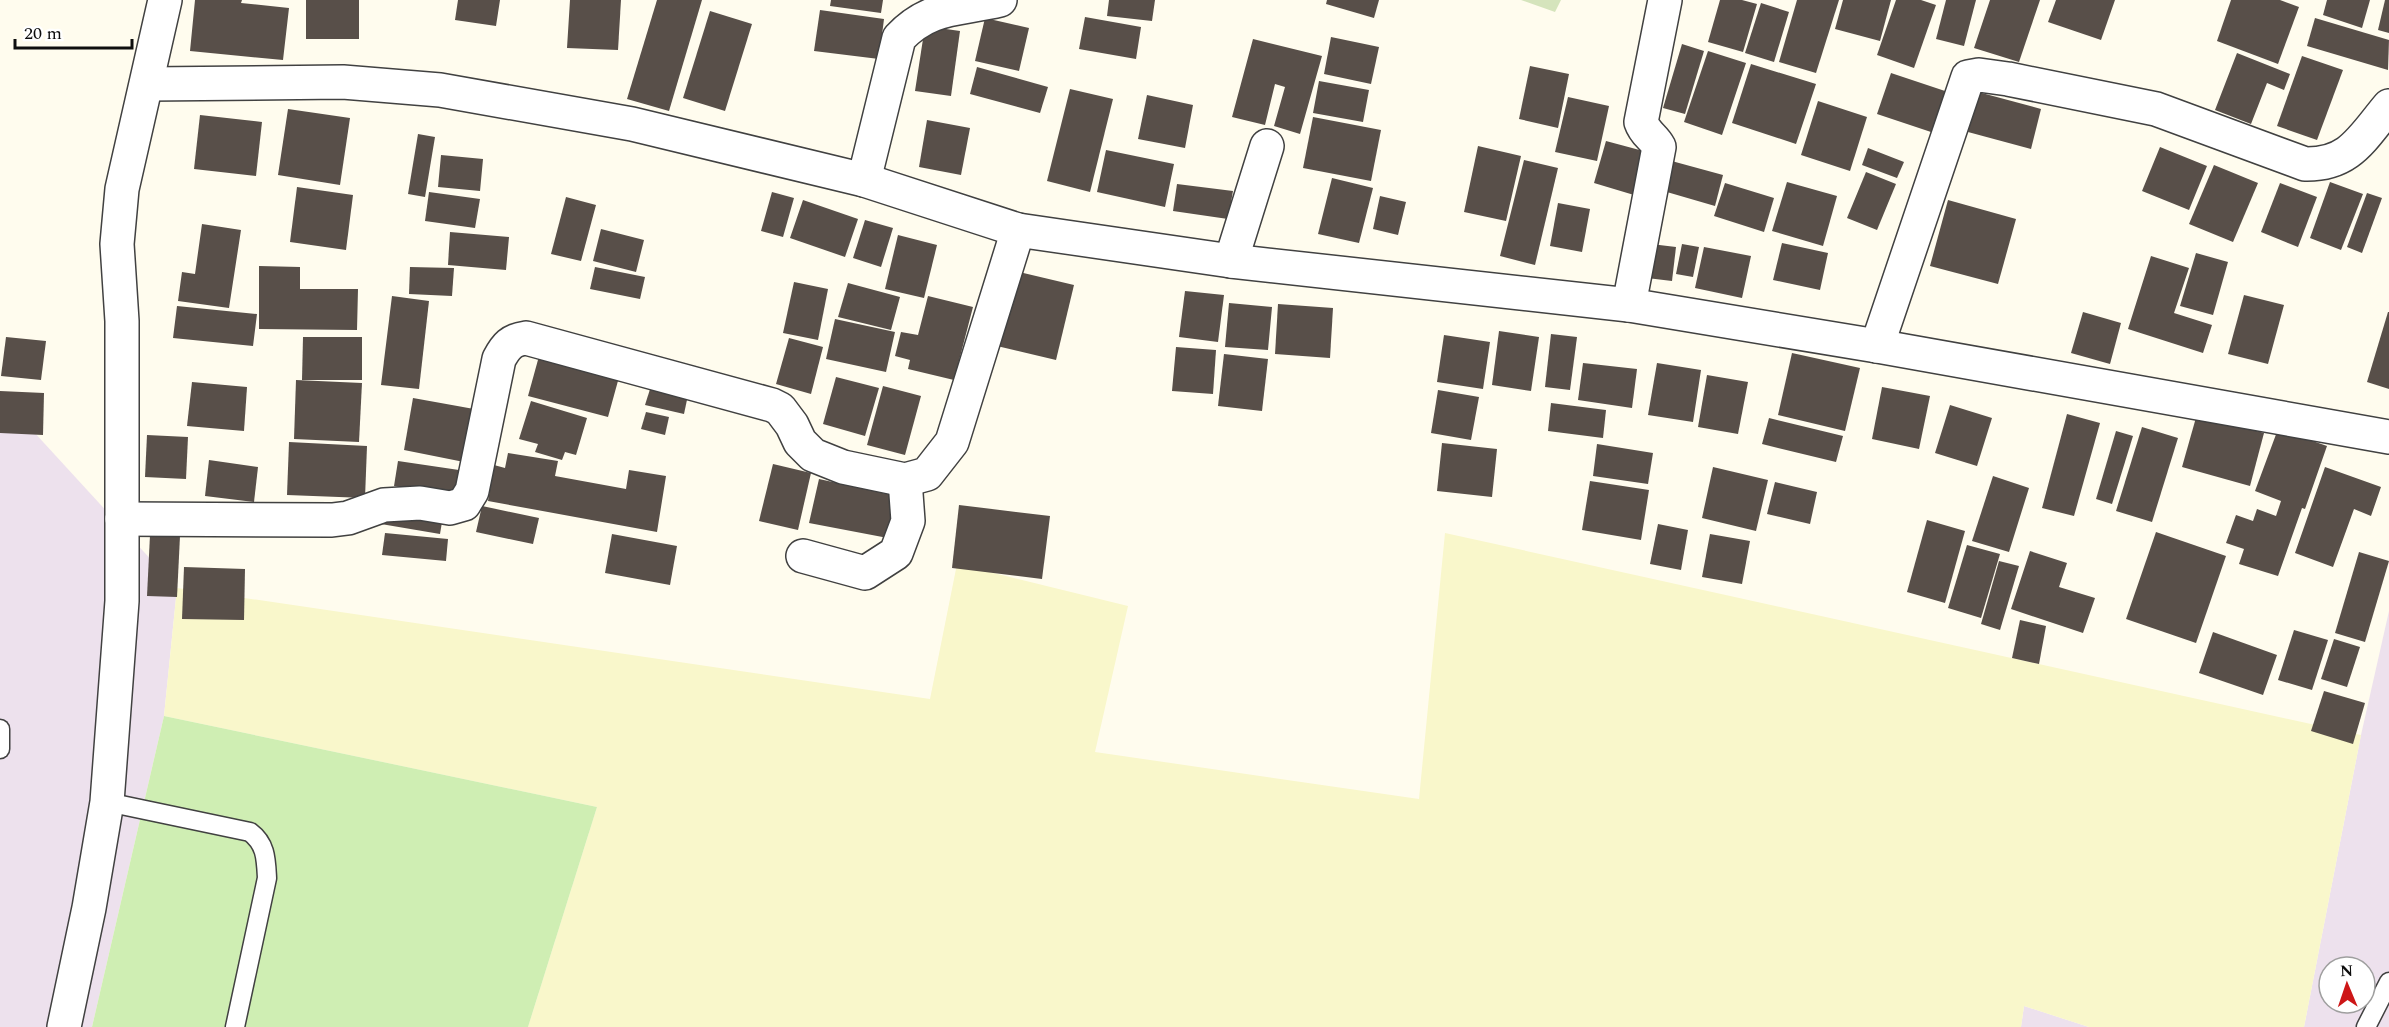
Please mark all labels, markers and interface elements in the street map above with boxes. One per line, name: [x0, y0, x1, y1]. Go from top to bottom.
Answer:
scale bar: [15, 12, 132, 50]
text: 20 m: [24, 20, 62, 47]
north arrow: [2317, 955, 2377, 1015]
text: N: [2340, 959, 2353, 983]

